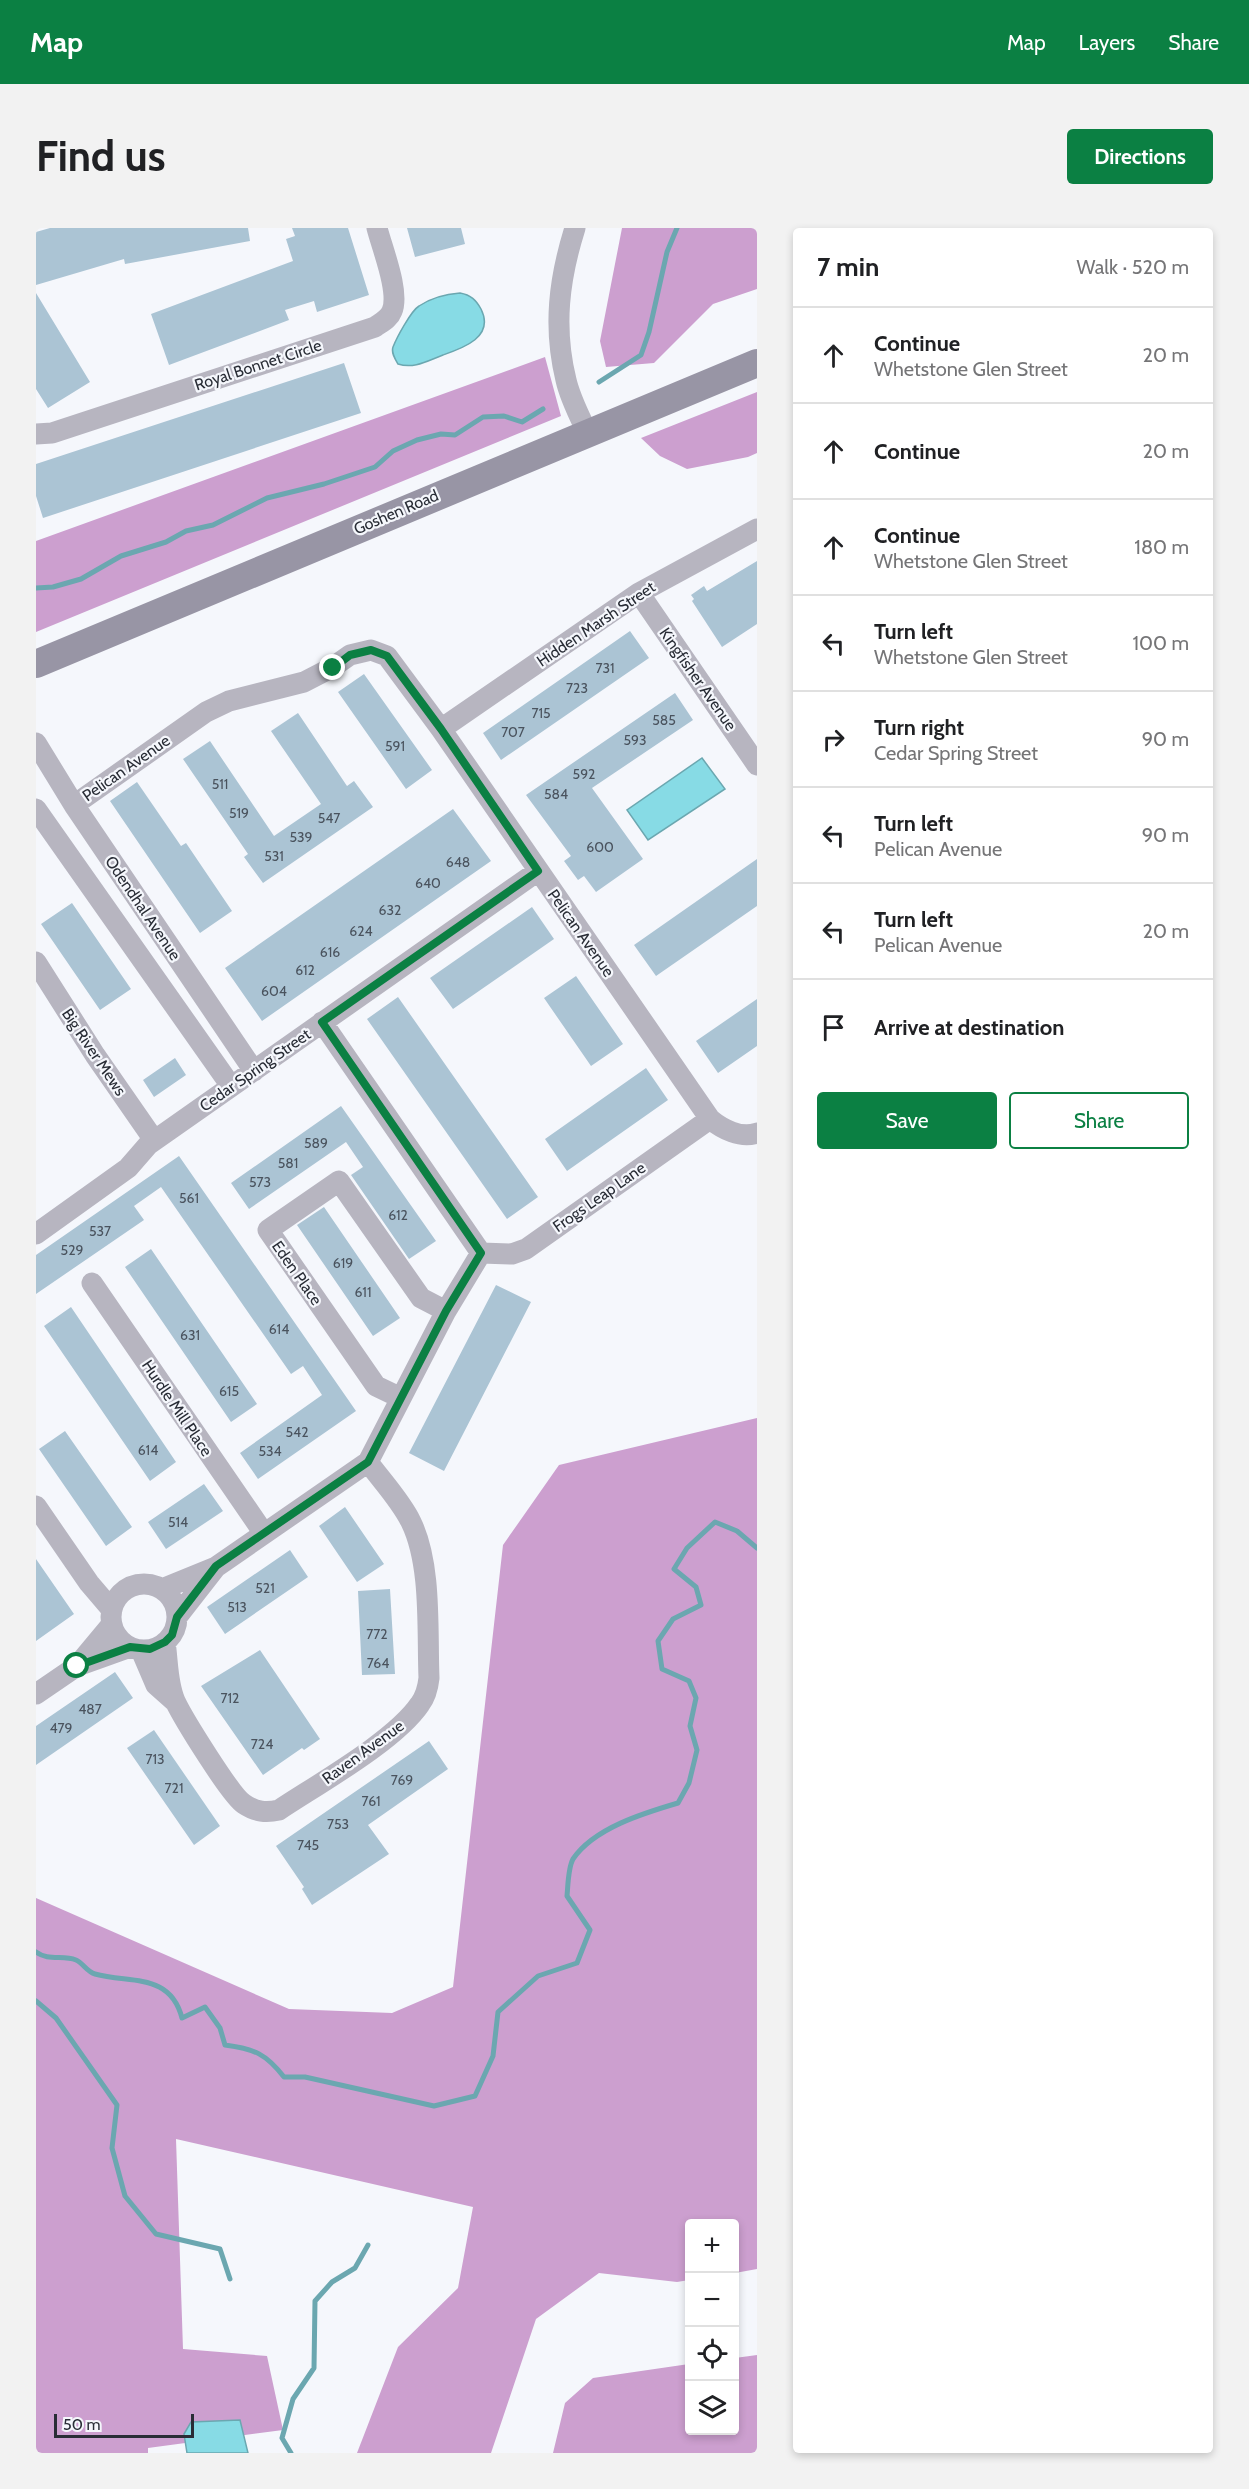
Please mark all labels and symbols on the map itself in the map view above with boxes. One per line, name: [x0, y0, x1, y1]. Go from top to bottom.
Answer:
street label: Royal Bonnet Circle: [192, 336, 324, 394]
street label: Goshen Road: [351, 486, 441, 538]
street label: Hidden Marsh Street: [533, 577, 659, 671]
street label: Kingfisher Avenue: [655, 624, 741, 734]
route end: [319, 654, 345, 680]
house number: 731: [595, 659, 615, 677]
house number: 723: [566, 679, 588, 697]
house number: 715: [531, 704, 551, 722]
house number: 585: [652, 711, 676, 729]
house number: 707: [501, 723, 525, 741]
street label: Pelican Avenue: [79, 731, 173, 805]
house number: 593: [623, 731, 647, 749]
house number: 591: [385, 737, 405, 755]
house number: 592: [573, 765, 595, 783]
house number: 511: [212, 775, 228, 793]
house number: 584: [544, 785, 568, 803]
house number: 519: [229, 804, 249, 822]
house number: 547: [318, 809, 340, 827]
house number: 539: [289, 828, 313, 846]
house number: 600: [586, 838, 614, 856]
house number: 531: [264, 847, 284, 865]
street label: Odendhal Avenue: [101, 852, 185, 964]
house number: 648: [446, 853, 470, 871]
house number: 640: [415, 874, 441, 892]
street label: Pelican Avenue: [544, 886, 618, 980]
house number: 632: [379, 901, 401, 919]
house number: 624: [349, 922, 373, 940]
house number: 616: [320, 943, 340, 961]
house number: 612: [295, 961, 315, 979]
house number: 604: [261, 982, 287, 1000]
street label: Big River Mews: [58, 1005, 130, 1100]
street label: Cedar Spring Street: [196, 1024, 315, 1115]
house number: 589: [304, 1134, 328, 1152]
house number: 581: [278, 1154, 298, 1172]
street label: Frogs Leap Lane: [549, 1158, 649, 1236]
house number: 573: [249, 1173, 271, 1191]
house number: 561: [179, 1189, 199, 1207]
house number: 612: [388, 1206, 408, 1224]
house number: 537: [89, 1222, 111, 1240]
street label: Eden Place: [268, 1237, 326, 1309]
house number: 529: [61, 1241, 83, 1259]
house number: 619: [333, 1254, 353, 1272]
house number: 611: [355, 1283, 371, 1301]
house number: 614: [269, 1320, 289, 1338]
house number: 631: [180, 1326, 200, 1344]
street label: Hurdle Mill Place: [138, 1356, 216, 1460]
house number: 615: [219, 1382, 239, 1400]
house number: 542: [285, 1423, 309, 1441]
house number: 614: [138, 1441, 158, 1459]
house number: 534: [258, 1442, 282, 1460]
house number: 514: [168, 1513, 188, 1531]
house number: 521: [255, 1579, 275, 1597]
house number: 513: [227, 1598, 247, 1616]
house number: 772: [366, 1625, 388, 1643]
route start: [63, 1652, 89, 1678]
house number: 764: [367, 1654, 389, 1672]
house number: 712: [221, 1689, 239, 1707]
house number: 487: [78, 1700, 102, 1718]
street label: Raven Avenue: [319, 1716, 407, 1788]
house number: 479: [49, 1719, 73, 1737]
house number: 724: [251, 1735, 273, 1753]
house number: 713: [145, 1750, 165, 1768]
house number: 769: [391, 1771, 413, 1789]
house number: 721: [165, 1779, 183, 1797]
house number: 761: [361, 1792, 381, 1810]
house number: 753: [327, 1815, 349, 1833]
house number: 745: [297, 1836, 319, 1854]
scale bar: [54, 2411, 194, 2438]

